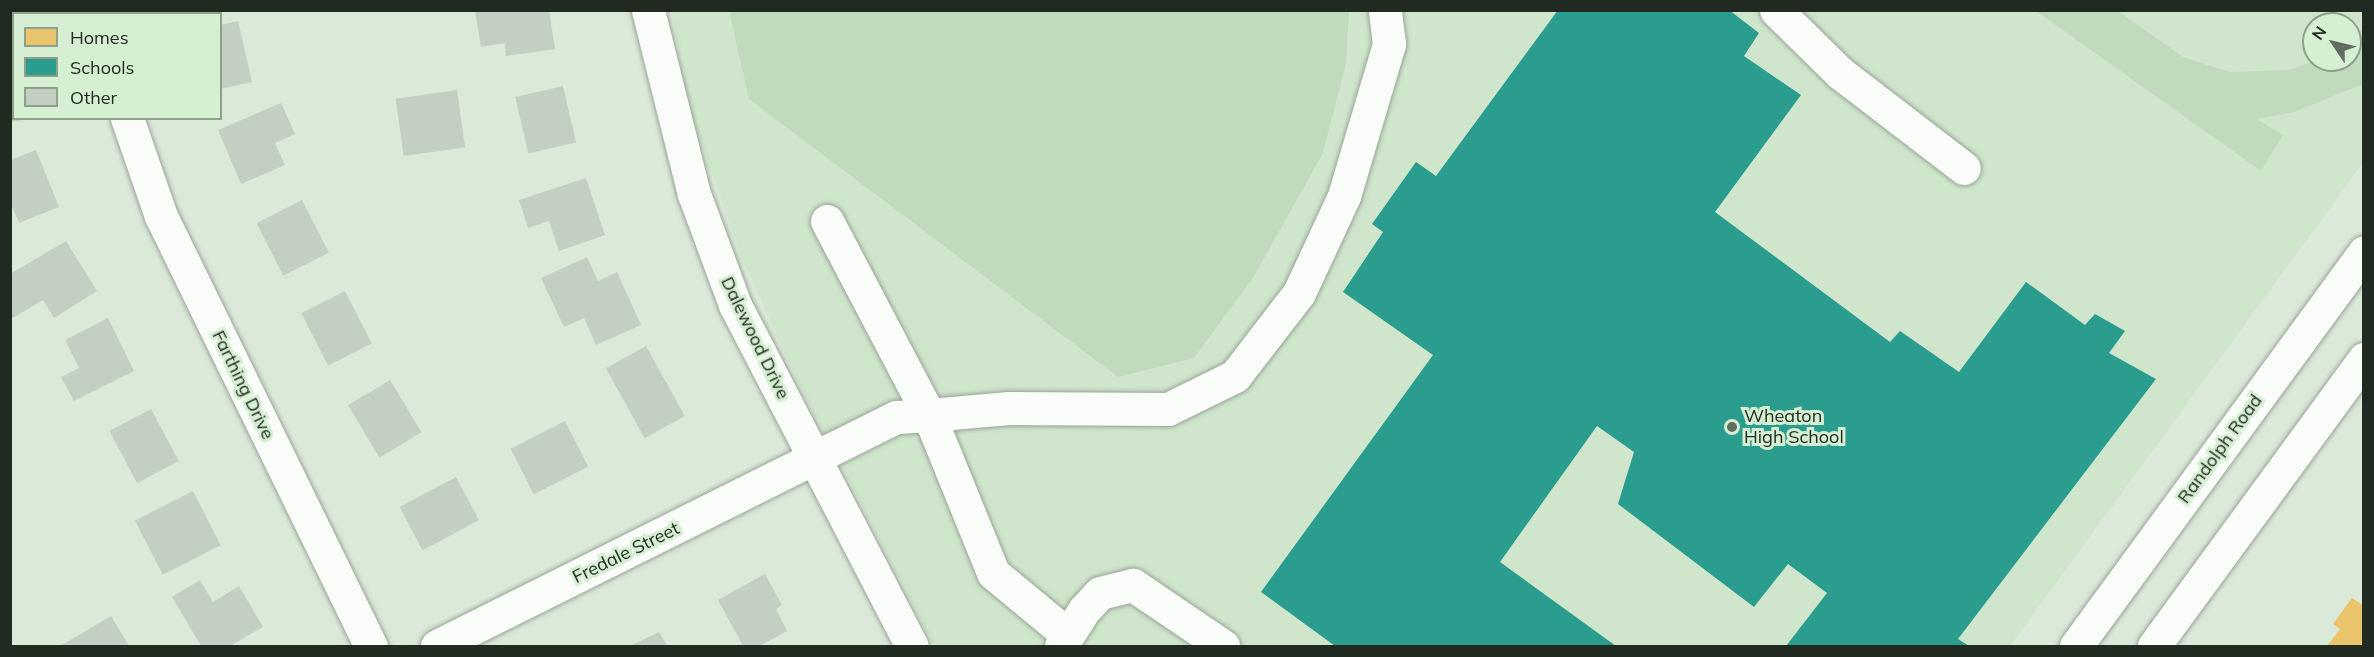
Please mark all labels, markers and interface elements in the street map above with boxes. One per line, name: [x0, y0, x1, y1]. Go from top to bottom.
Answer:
legend: [12, 12, 222, 120]
north arrow: [2302, 12, 2362, 72]
text: N: [2307, 22, 2331, 44]
text: Homes: [70, 26, 129, 49]
text: Schools: [70, 56, 134, 79]
text: Other: [70, 86, 117, 109]
street label: Dalewood Drive: [716, 273, 794, 403]
street label: Farthing Drive: [207, 327, 279, 443]
street label: Randolph Road: [2173, 390, 2267, 508]
place label: Wheaton High School: [1744, 406, 1844, 448]
marker: Wheaton High School: [1725, 420, 1739, 434]
street label: Fredale Street: [569, 518, 683, 588]

